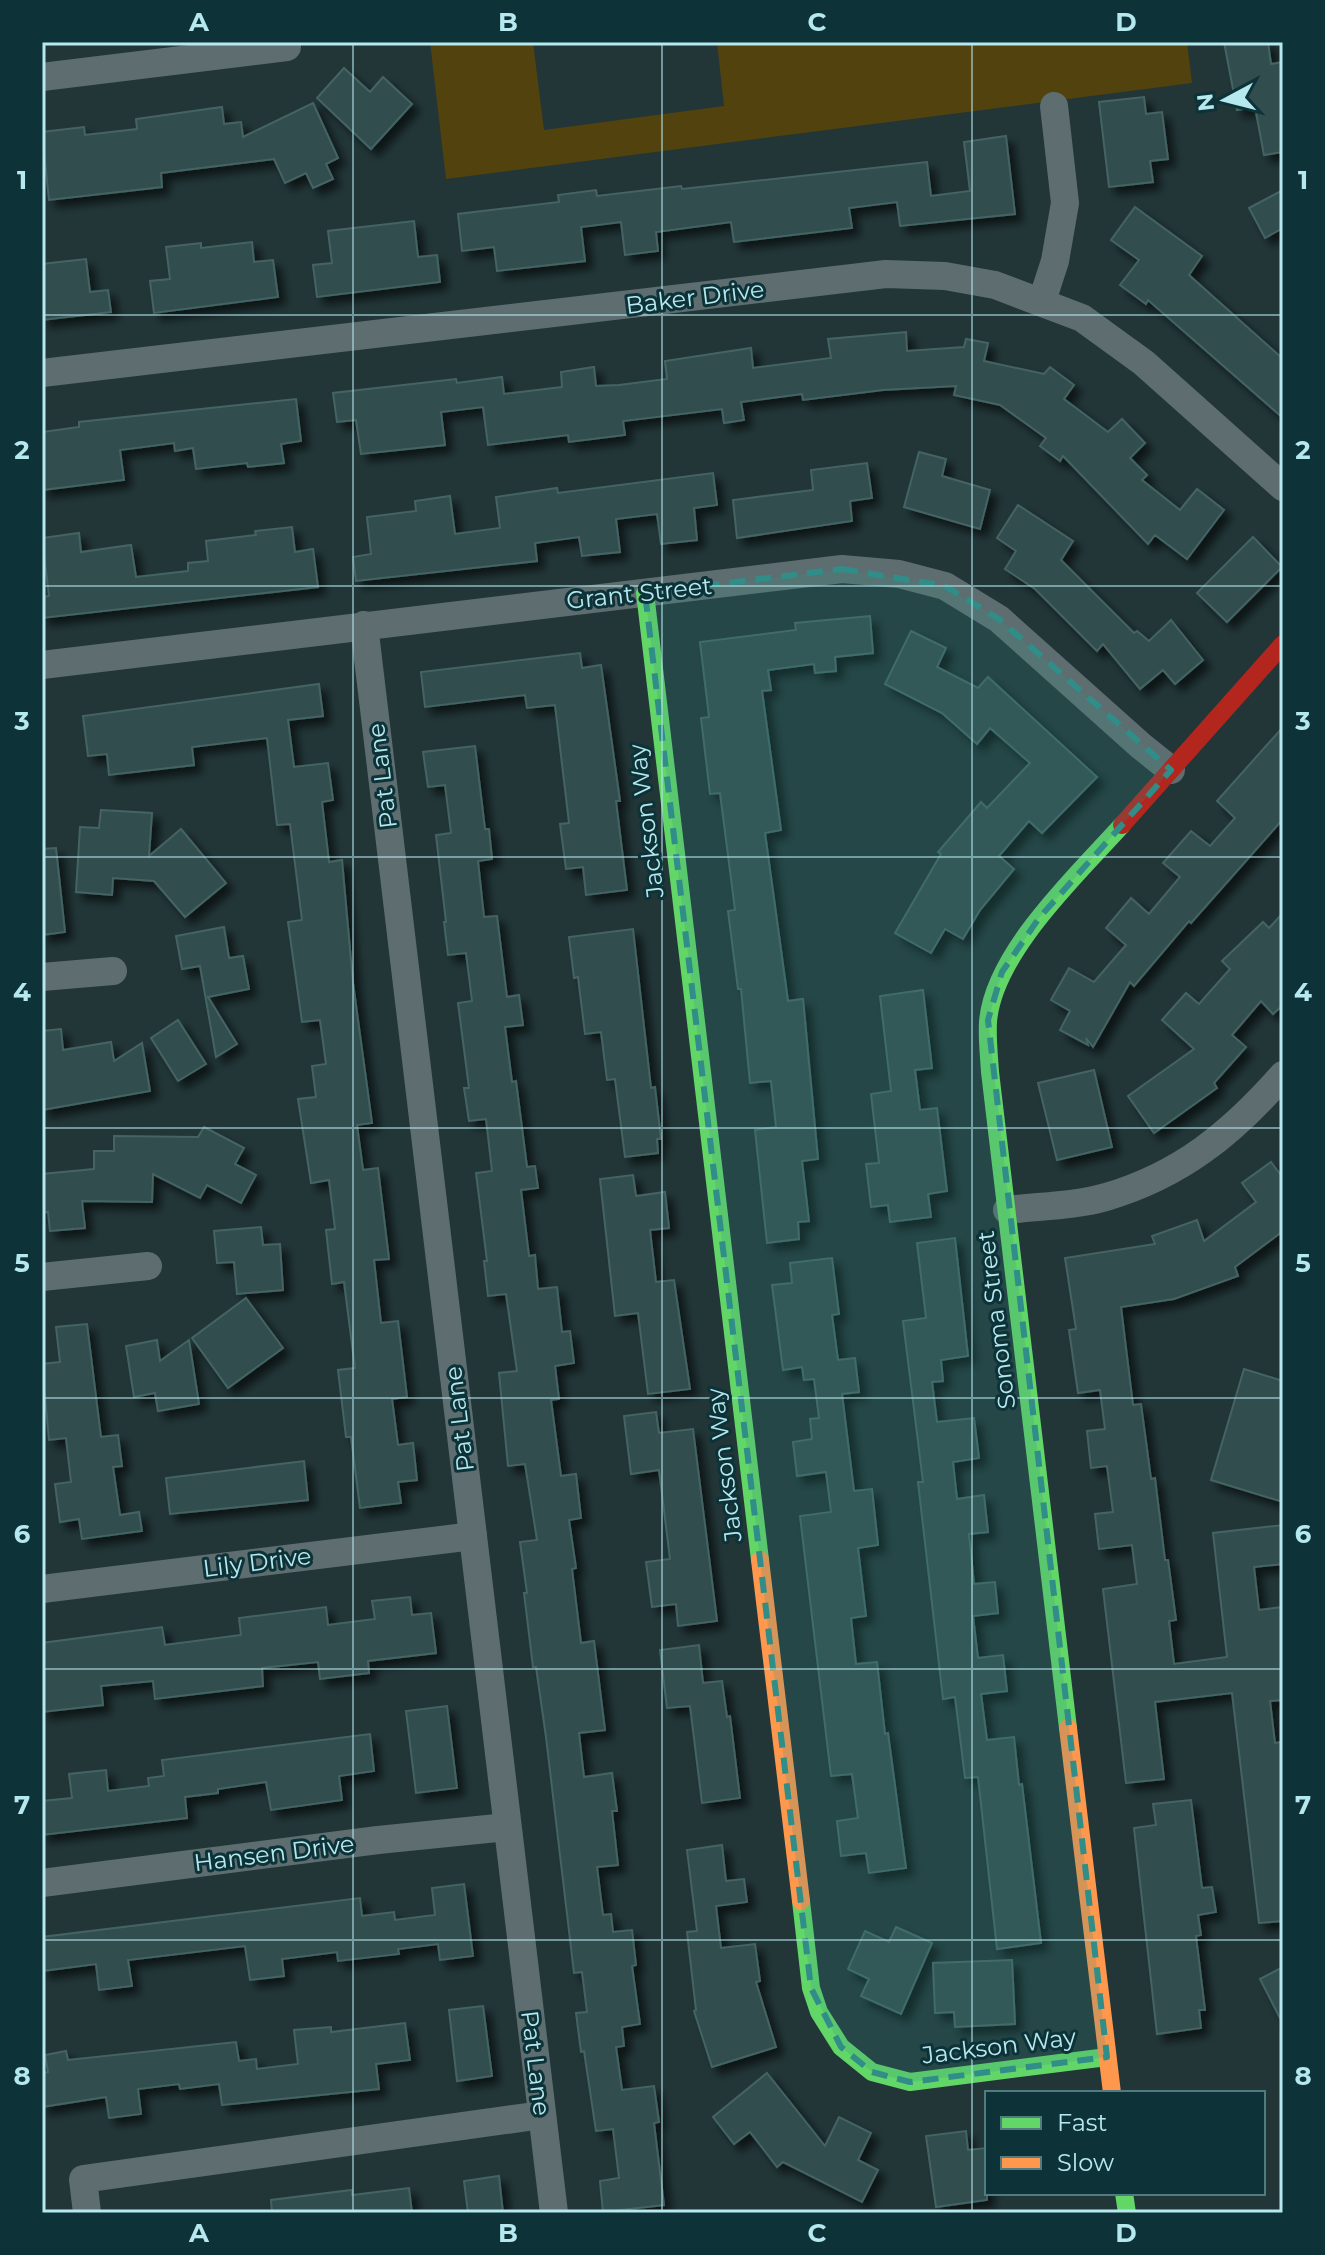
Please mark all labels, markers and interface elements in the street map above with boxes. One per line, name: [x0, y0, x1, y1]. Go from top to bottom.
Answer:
text: A: [188, 6, 210, 38]
text: B: [498, 6, 518, 38]
text: C: [808, 6, 827, 38]
text: D: [1115, 6, 1137, 38]
north arrow: [1185, 60, 1265, 140]
text: N: [1191, 92, 1220, 113]
text: 1: [17, 164, 27, 196]
text: 1: [1298, 164, 1308, 196]
street label: Baker Drive: [624, 274, 766, 320]
text: 2: [14, 434, 30, 466]
text: 2: [1295, 434, 1311, 466]
street label: Grant Street: [565, 571, 713, 615]
text: 3: [13, 705, 30, 737]
text: 3: [1294, 705, 1311, 737]
street label: Pat Lane: [361, 722, 403, 830]
street label: Jackson Way: [622, 742, 670, 901]
text: 4: [13, 976, 31, 1008]
text: 4: [1294, 976, 1312, 1008]
street label: Sonoma Street: [971, 1229, 1021, 1411]
text: 5: [14, 1247, 30, 1279]
text: 5: [1295, 1247, 1311, 1279]
street label: Pat Lane: [438, 1365, 480, 1473]
street label: Jackson Way: [700, 1386, 748, 1545]
text: 6: [14, 1518, 31, 1550]
text: 6: [1295, 1518, 1312, 1550]
street label: Lily Drive: [201, 1541, 313, 1583]
text: 7: [14, 1789, 30, 1821]
text: 7: [1295, 1789, 1311, 1821]
street label: Hansen Drive: [192, 1829, 356, 1877]
street label: Pat Lane: [515, 2009, 557, 2117]
street label: Jackson Way: [919, 2022, 1078, 2070]
text: 8: [13, 2060, 31, 2092]
text: 8: [1294, 2060, 1312, 2092]
legend: [985, 2091, 1265, 2195]
text: Fast: [1057, 2108, 1108, 2137]
text: Slow: [1057, 2148, 1114, 2177]
text: A: [188, 2217, 210, 2249]
text: B: [498, 2217, 518, 2249]
text: C: [808, 2217, 827, 2249]
text: D: [1115, 2217, 1137, 2249]

